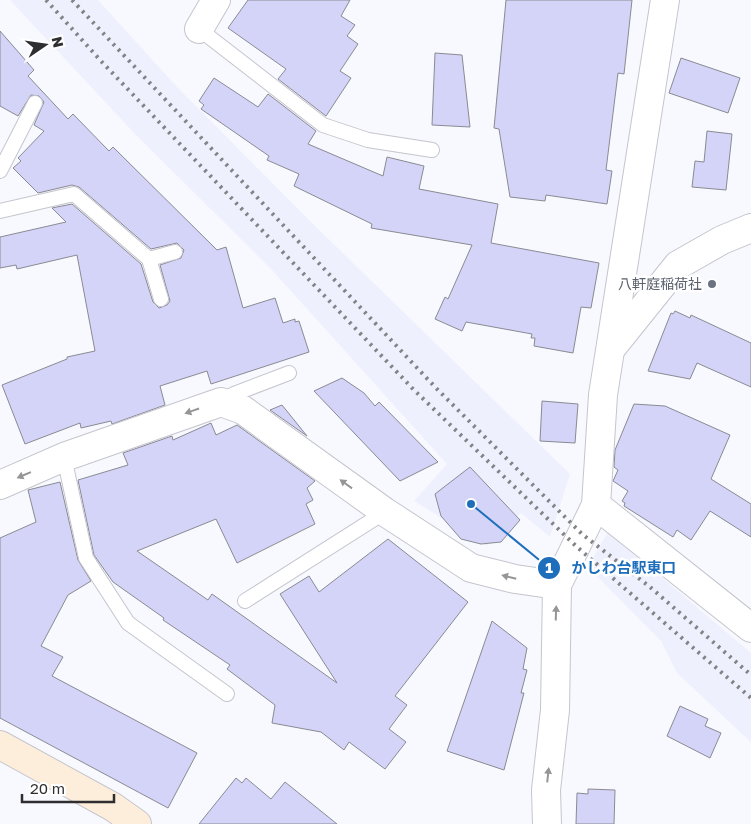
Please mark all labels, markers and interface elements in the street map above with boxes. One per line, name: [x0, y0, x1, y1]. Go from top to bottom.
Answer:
north arrow: [20, 20, 70, 70]
text: N: [49, 35, 68, 49]
place label: 八軒庭稲荷社: [618, 275, 702, 292]
marker: 八軒庭稲荷社: [706, 278, 718, 290]
one-way arrow: [184, 408, 199, 416]
one-way arrow: [16, 471, 31, 479]
one-way arrow: [339, 479, 353, 489]
callout: かしわ台駅東口: [537, 553, 687, 583]
text: 1: [545, 558, 553, 576]
text: かしわ台駅東口: [571, 558, 677, 576]
one-way arrow: [501, 573, 516, 581]
one-way arrow: [552, 605, 560, 621]
one-way arrow: [544, 767, 552, 783]
scale bar: [22, 772, 115, 804]
text: 20 m: [30, 779, 65, 797]

